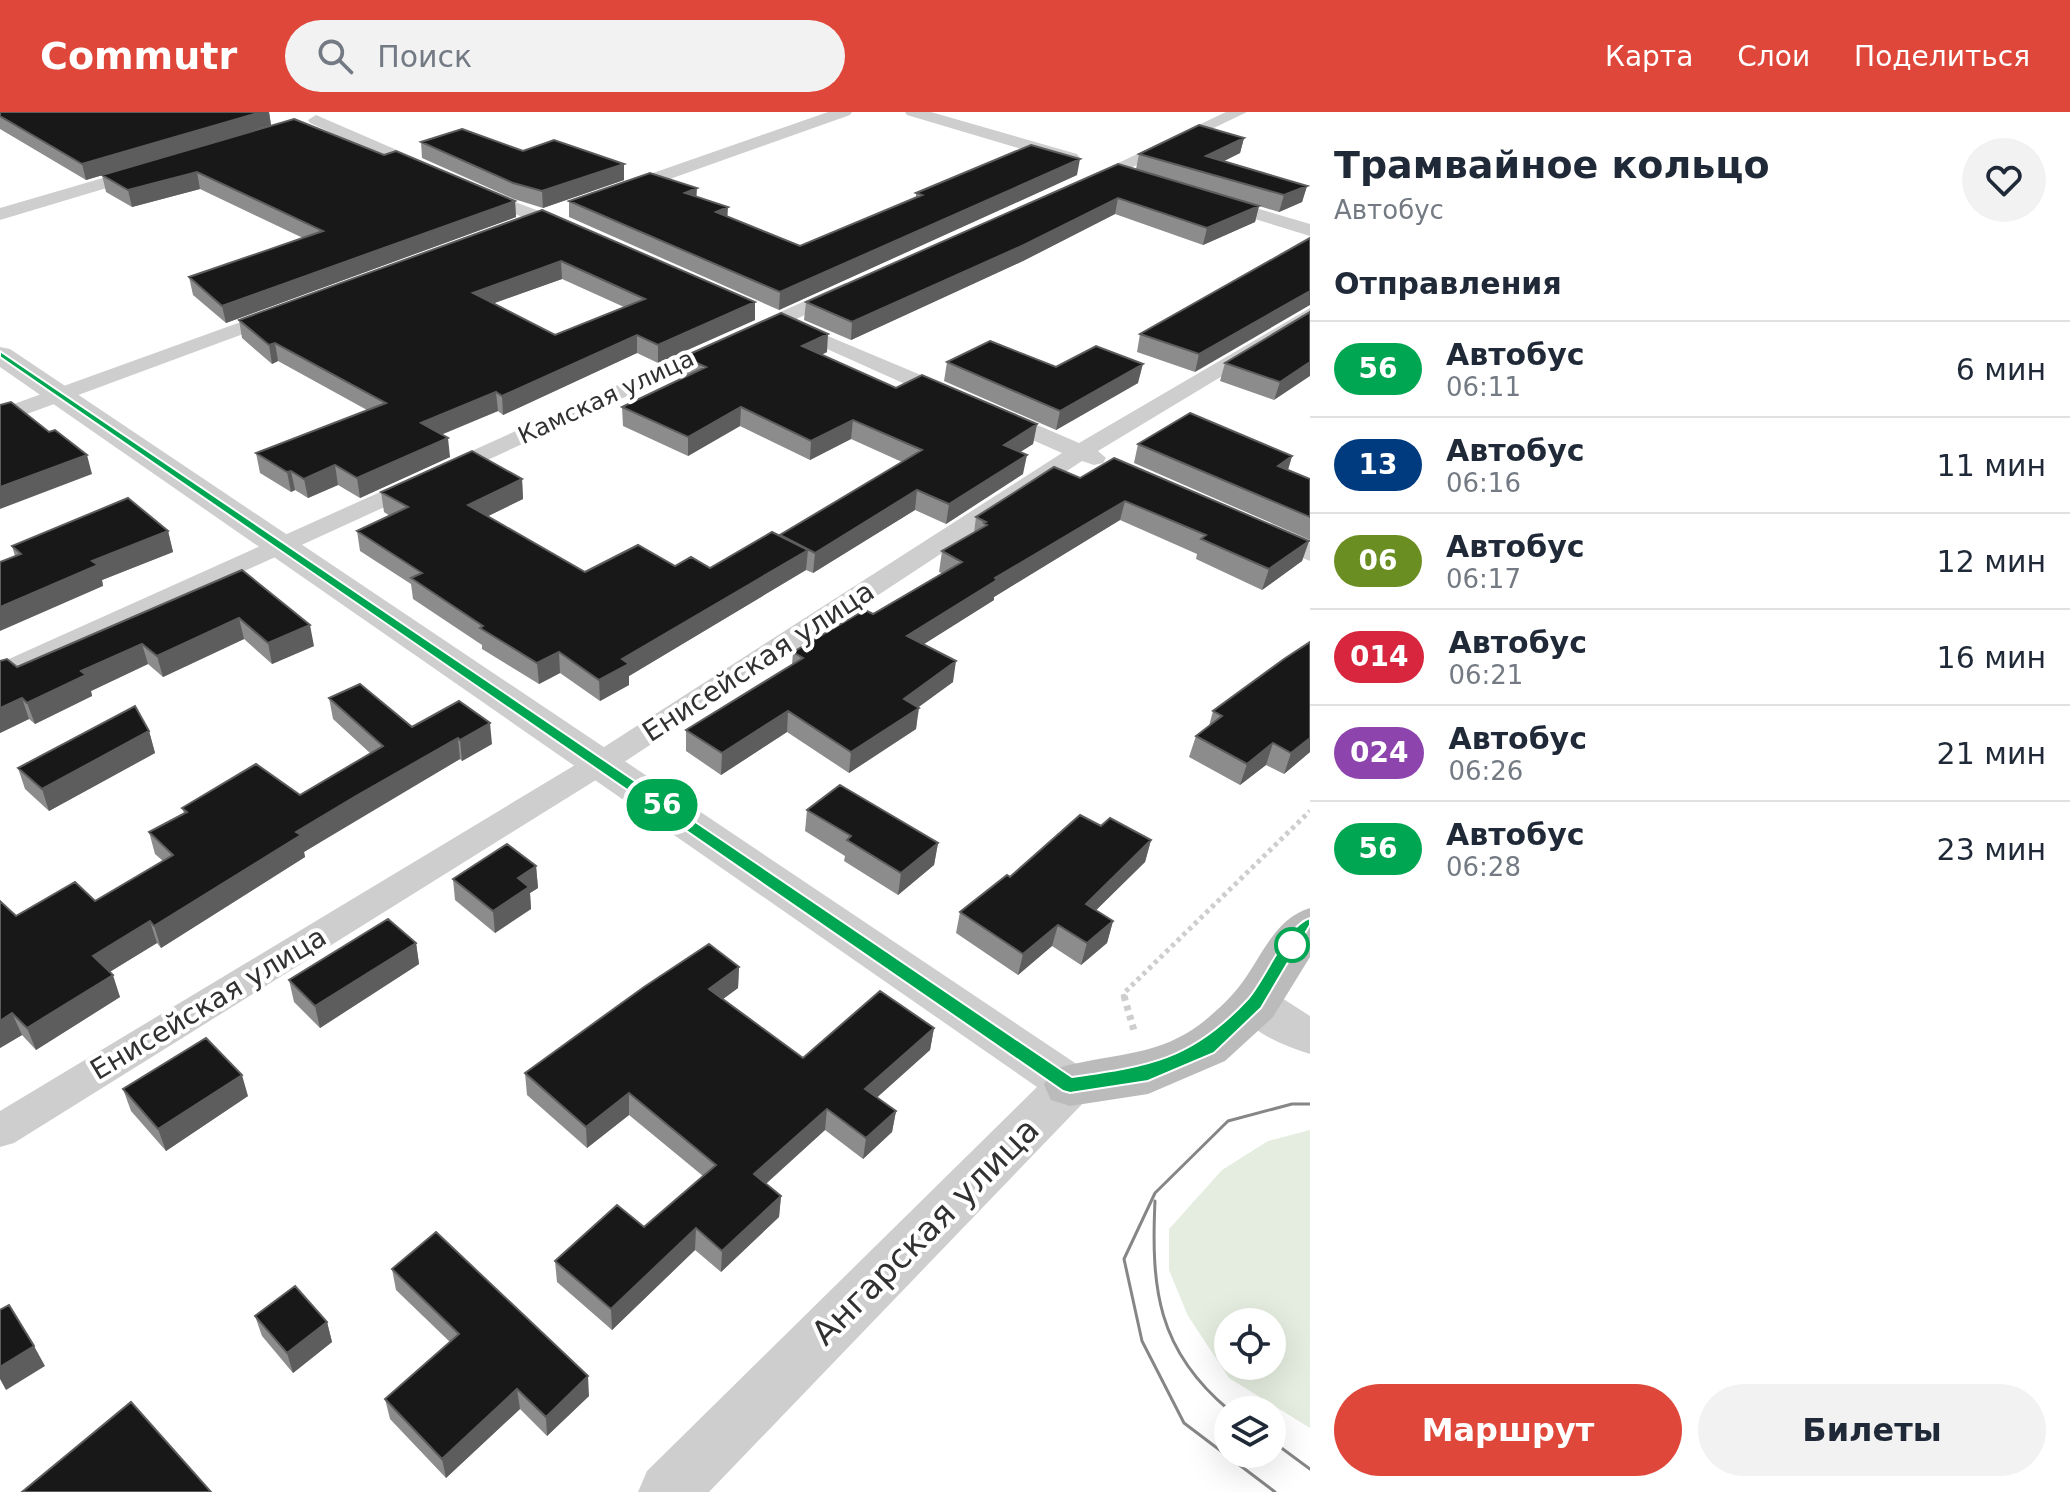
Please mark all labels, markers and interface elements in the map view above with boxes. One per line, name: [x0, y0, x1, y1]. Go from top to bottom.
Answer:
search box: [285, 20, 845, 92]
text: Commutr: [40, 34, 237, 78]
icon: search: [313, 34, 357, 78]
text: Поиск: [377, 39, 472, 74]
text: Карта: [1605, 40, 1693, 73]
text: Слои: [1737, 40, 1810, 73]
text: Поделиться: [1854, 40, 2030, 73]
button: heart: [1962, 138, 2046, 222]
text: Трамвайное кольцо: [1334, 143, 1770, 187]
text: Автобус: [1334, 195, 1444, 225]
text: Отправления: [1334, 266, 1562, 301]
text: Автобус: [1446, 337, 1585, 372]
street label: Камская улица: [514, 344, 698, 450]
text: 56: [1359, 352, 1397, 385]
text: 6 мин: [1956, 352, 2046, 387]
text: 06:11: [1446, 372, 1521, 402]
text: Автобус: [1446, 433, 1585, 468]
text: 13: [1359, 448, 1397, 481]
text: 11 мин: [1937, 448, 2046, 483]
text: 06:16: [1446, 468, 1521, 498]
text: Автобус: [1446, 529, 1585, 564]
text: 06: [1359, 544, 1397, 577]
text: 12 мин: [1937, 544, 2046, 579]
text: 06:17: [1446, 564, 1521, 594]
street label: Енисейская улица: [636, 574, 880, 749]
text: Автобус: [1448, 625, 1587, 660]
text: 014: [1350, 640, 1408, 673]
text: 16 мин: [1937, 640, 2046, 675]
text: 06:21: [1448, 660, 1523, 690]
text: Автобус: [1448, 721, 1587, 756]
text: 024: [1350, 736, 1408, 769]
text: 21 мин: [1937, 736, 2046, 771]
text: 06:26: [1448, 756, 1523, 786]
line badge: 56: [626, 779, 698, 831]
text: 56: [643, 788, 681, 821]
text: Автобус: [1446, 817, 1585, 852]
text: 56: [1359, 832, 1397, 865]
text: 23 мин: [1937, 832, 2046, 867]
text: 06:28: [1446, 852, 1521, 882]
street label: Енисейская улица: [84, 920, 332, 1087]
unlabelled marker: [1275, 928, 1309, 962]
street label: Ангарская улица: [803, 1109, 1047, 1353]
map controls: [1214, 1308, 1286, 1468]
button: locate: [1214, 1308, 1286, 1380]
button: Маршрут: [1334, 1384, 1682, 1476]
button: Билеты: [1698, 1384, 2046, 1476]
button: layers: [1214, 1396, 1286, 1468]

